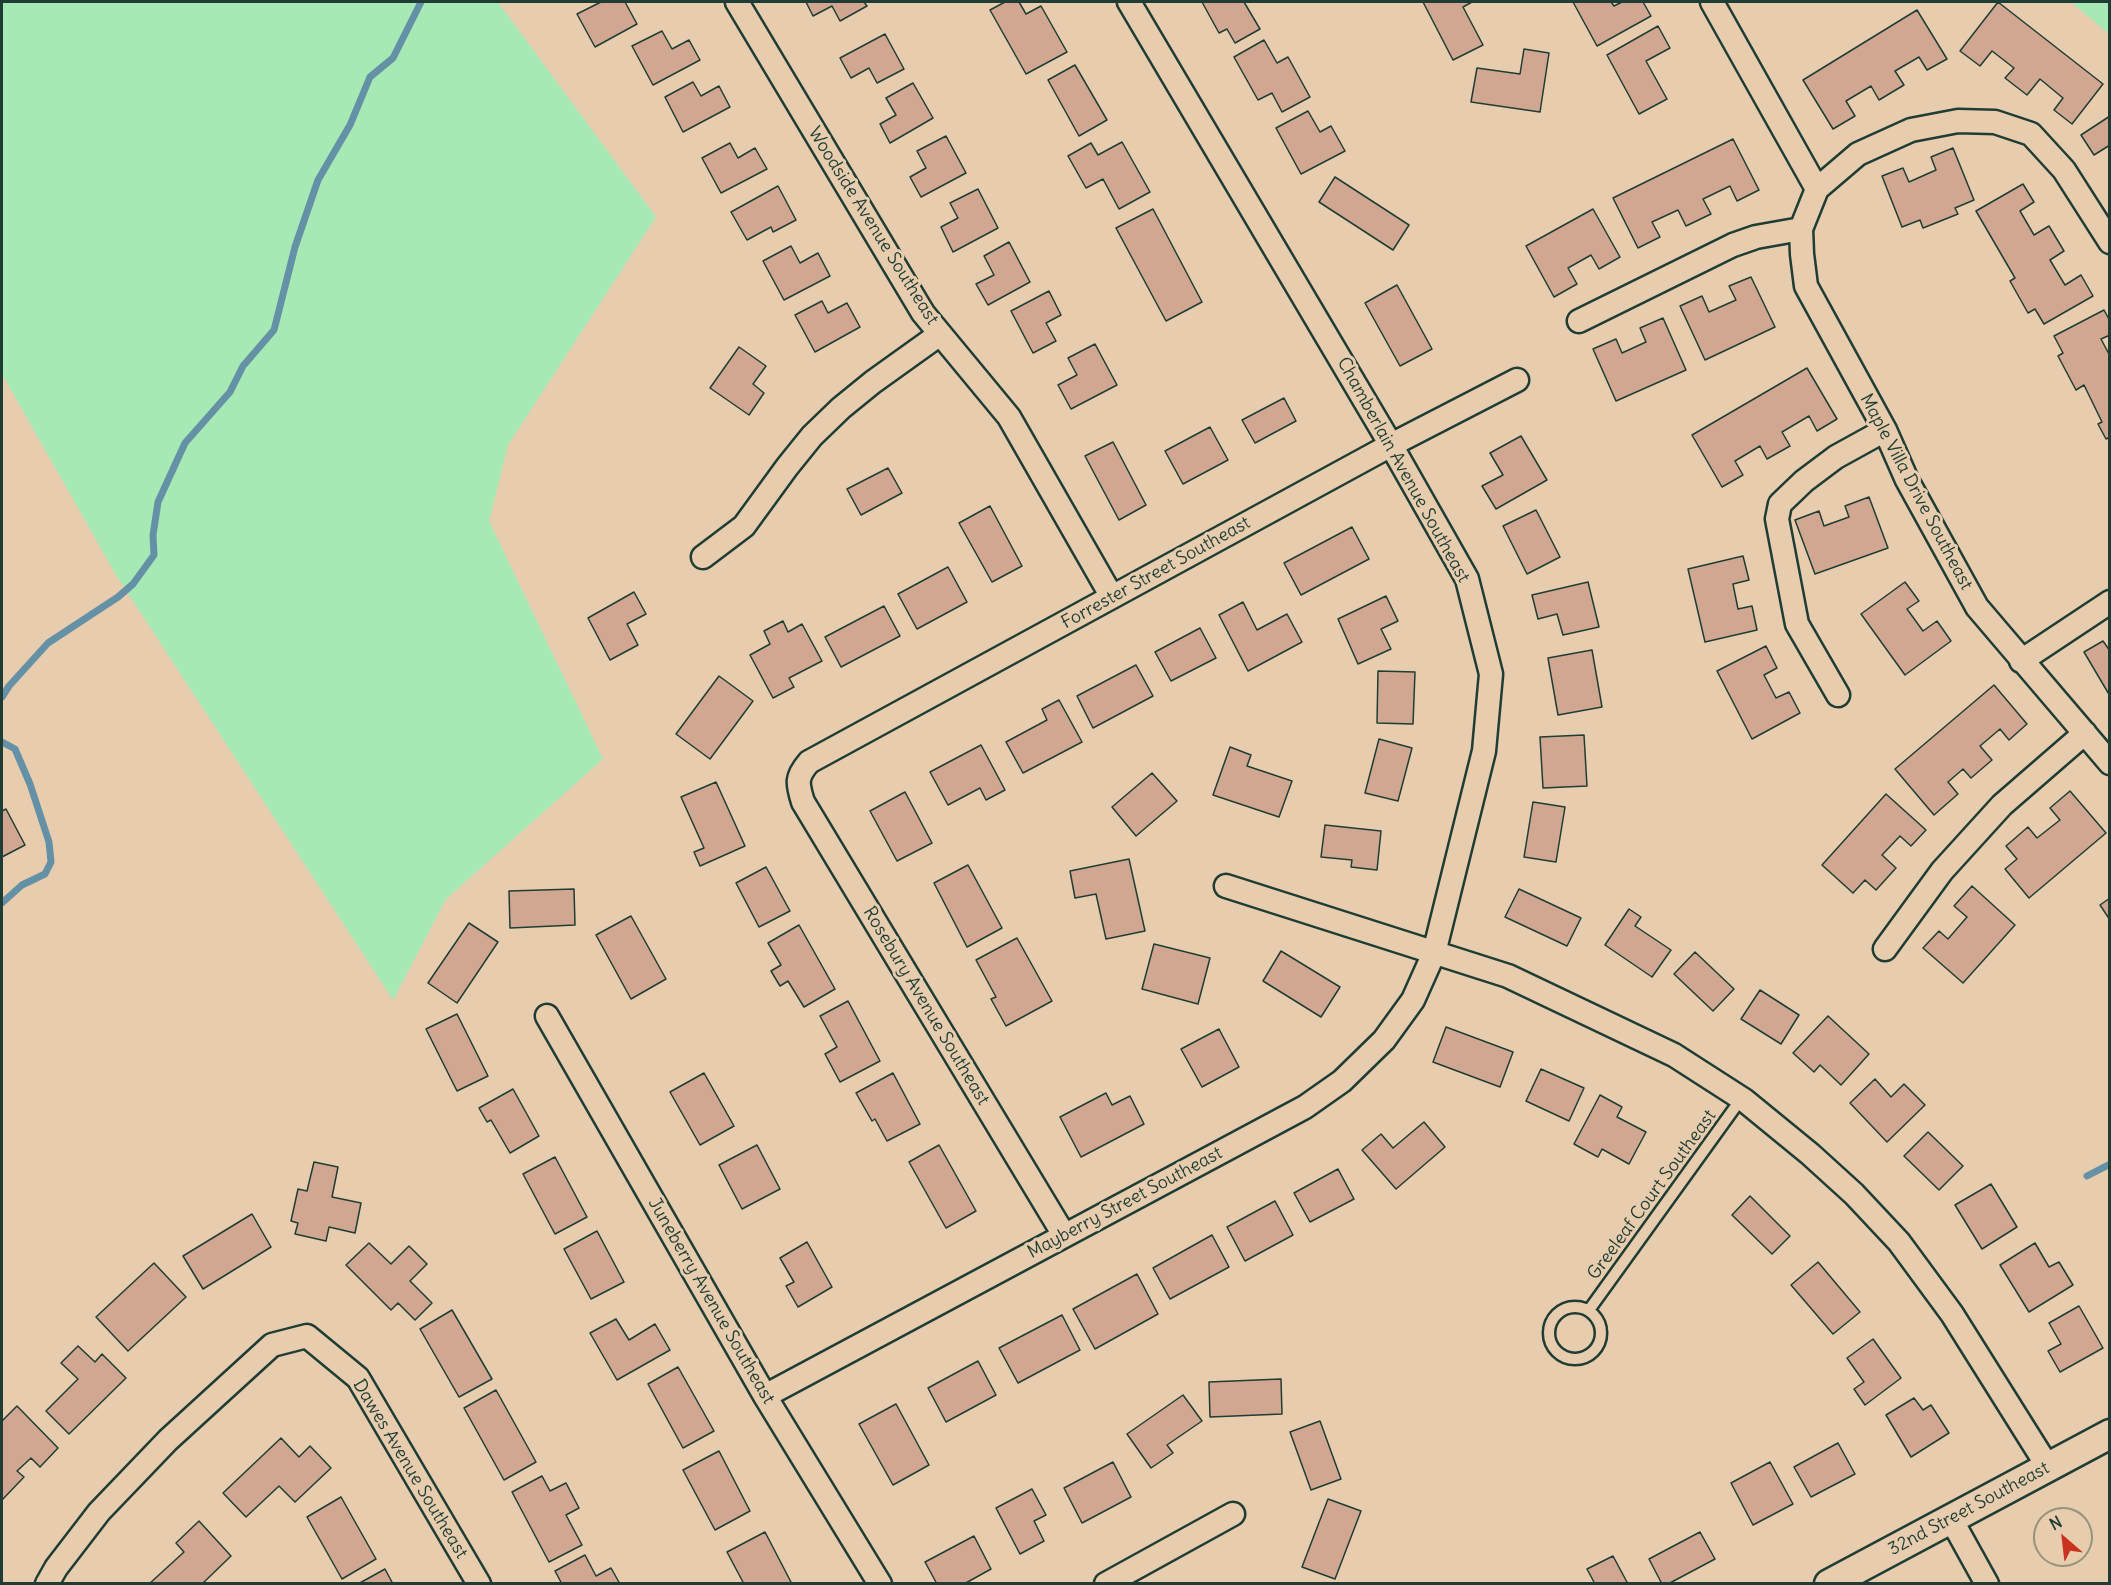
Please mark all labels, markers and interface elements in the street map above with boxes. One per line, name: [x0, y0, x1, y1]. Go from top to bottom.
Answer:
street label: Woodside Avenue Southeast: [803, 123, 943, 329]
street label: Chamberlain Avenue Southeast: [1332, 354, 1474, 586]
street label: Maple Villa Drive Southeast: [1855, 390, 1977, 594]
street label: Forrester Street Southeast: [1058, 512, 1254, 634]
street label: Rosebury Avenue Southeast: [858, 903, 994, 1109]
street label: Greeleaf Court Southeast: [1583, 1106, 1721, 1284]
street label: Mayberry Street Southeast: [1024, 1142, 1226, 1264]
street label: Juneberry Avenue Southeast: [643, 1194, 779, 1408]
street label: Dawes Avenue Southeast: [348, 1375, 472, 1563]
street label: 32nd Street Southeast: [1885, 1457, 2053, 1561]
north arrow: [2033, 1507, 2093, 1567]
text: N: [2046, 1511, 2065, 1534]

